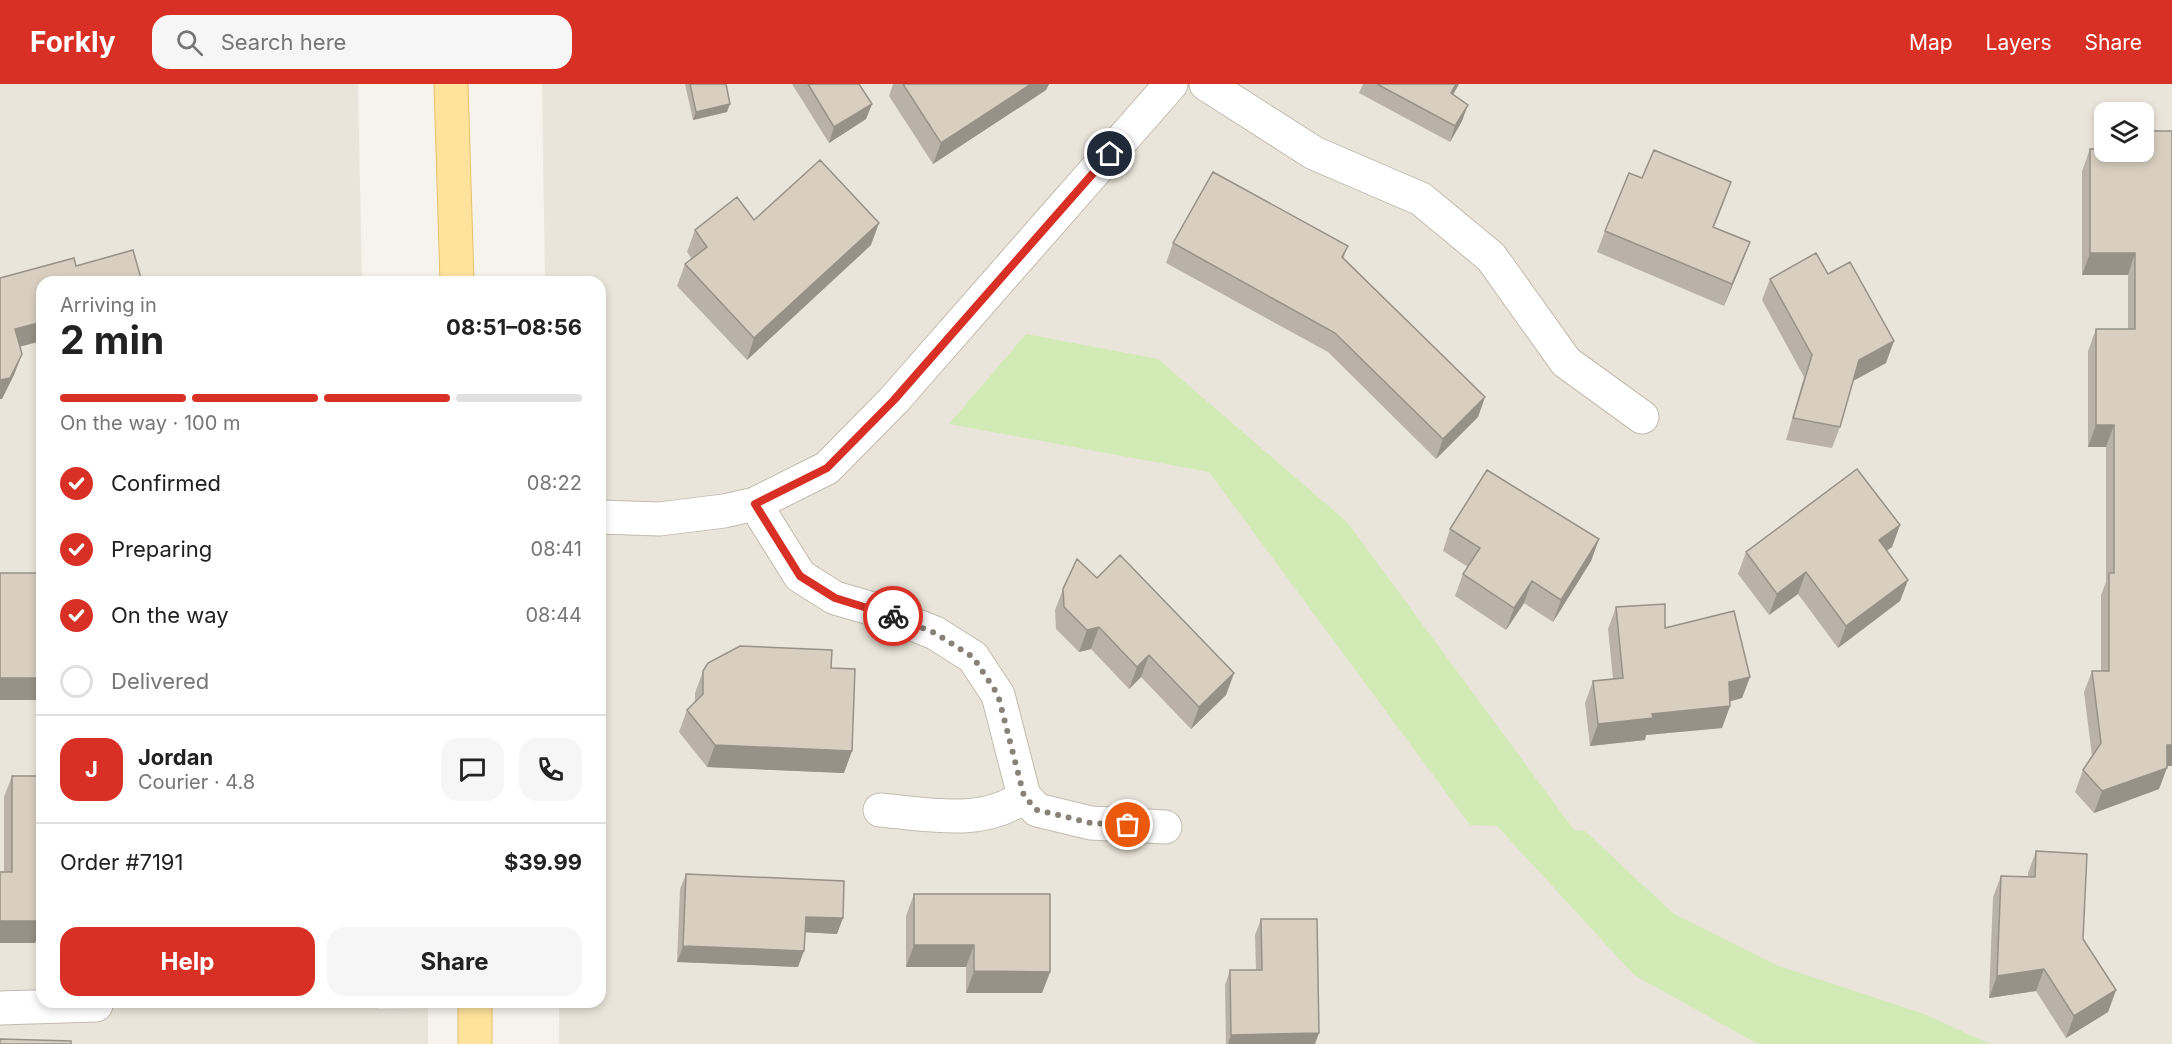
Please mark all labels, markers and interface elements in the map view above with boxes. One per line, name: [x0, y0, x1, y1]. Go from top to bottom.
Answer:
search box: [152, 15, 572, 69]
text: Forkly: [30, 25, 116, 59]
icon: search: [173, 26, 206, 59]
text: Search here: [221, 29, 346, 55]
text: Map: [1909, 30, 1953, 55]
text: Layers: [1986, 30, 2052, 55]
text: Share: [2085, 30, 2142, 55]
map controls: [2094, 102, 2154, 162]
button: layers: [2094, 102, 2154, 162]
pin: [1084, 128, 1135, 179]
icon: home: [1093, 137, 1126, 170]
text: Arriving in: [60, 293, 157, 317]
text: 08:51–08:56: [446, 314, 582, 340]
text: 2 min: [60, 316, 164, 363]
text: On the way · 100 m: [60, 411, 240, 435]
icon: check: [60, 467, 93, 500]
text: Confirmed: [111, 470, 221, 496]
text: 08:22: [527, 471, 582, 495]
icon: check: [60, 533, 93, 566]
text: Preparing: [111, 536, 212, 562]
text: 08:41: [531, 537, 582, 561]
courier: [863, 586, 923, 646]
icon: check: [60, 599, 93, 632]
icon: bike: [877, 600, 910, 633]
text: On the way: [111, 602, 229, 628]
text: 08:44: [525, 603, 582, 627]
text: Delivered: [111, 668, 209, 694]
button: chat: [441, 738, 504, 801]
button: phone: [519, 738, 582, 801]
text: Jordan: [138, 744, 213, 770]
text: J: [85, 756, 98, 782]
text: Courier · 4.8: [138, 770, 255, 794]
pin: [1102, 799, 1153, 850]
icon: bag: [1111, 808, 1144, 841]
text: Order #7191: [60, 849, 183, 875]
text: $39.99: [504, 849, 582, 875]
button: Help: [60, 927, 315, 996]
button: Share: [327, 927, 582, 996]

